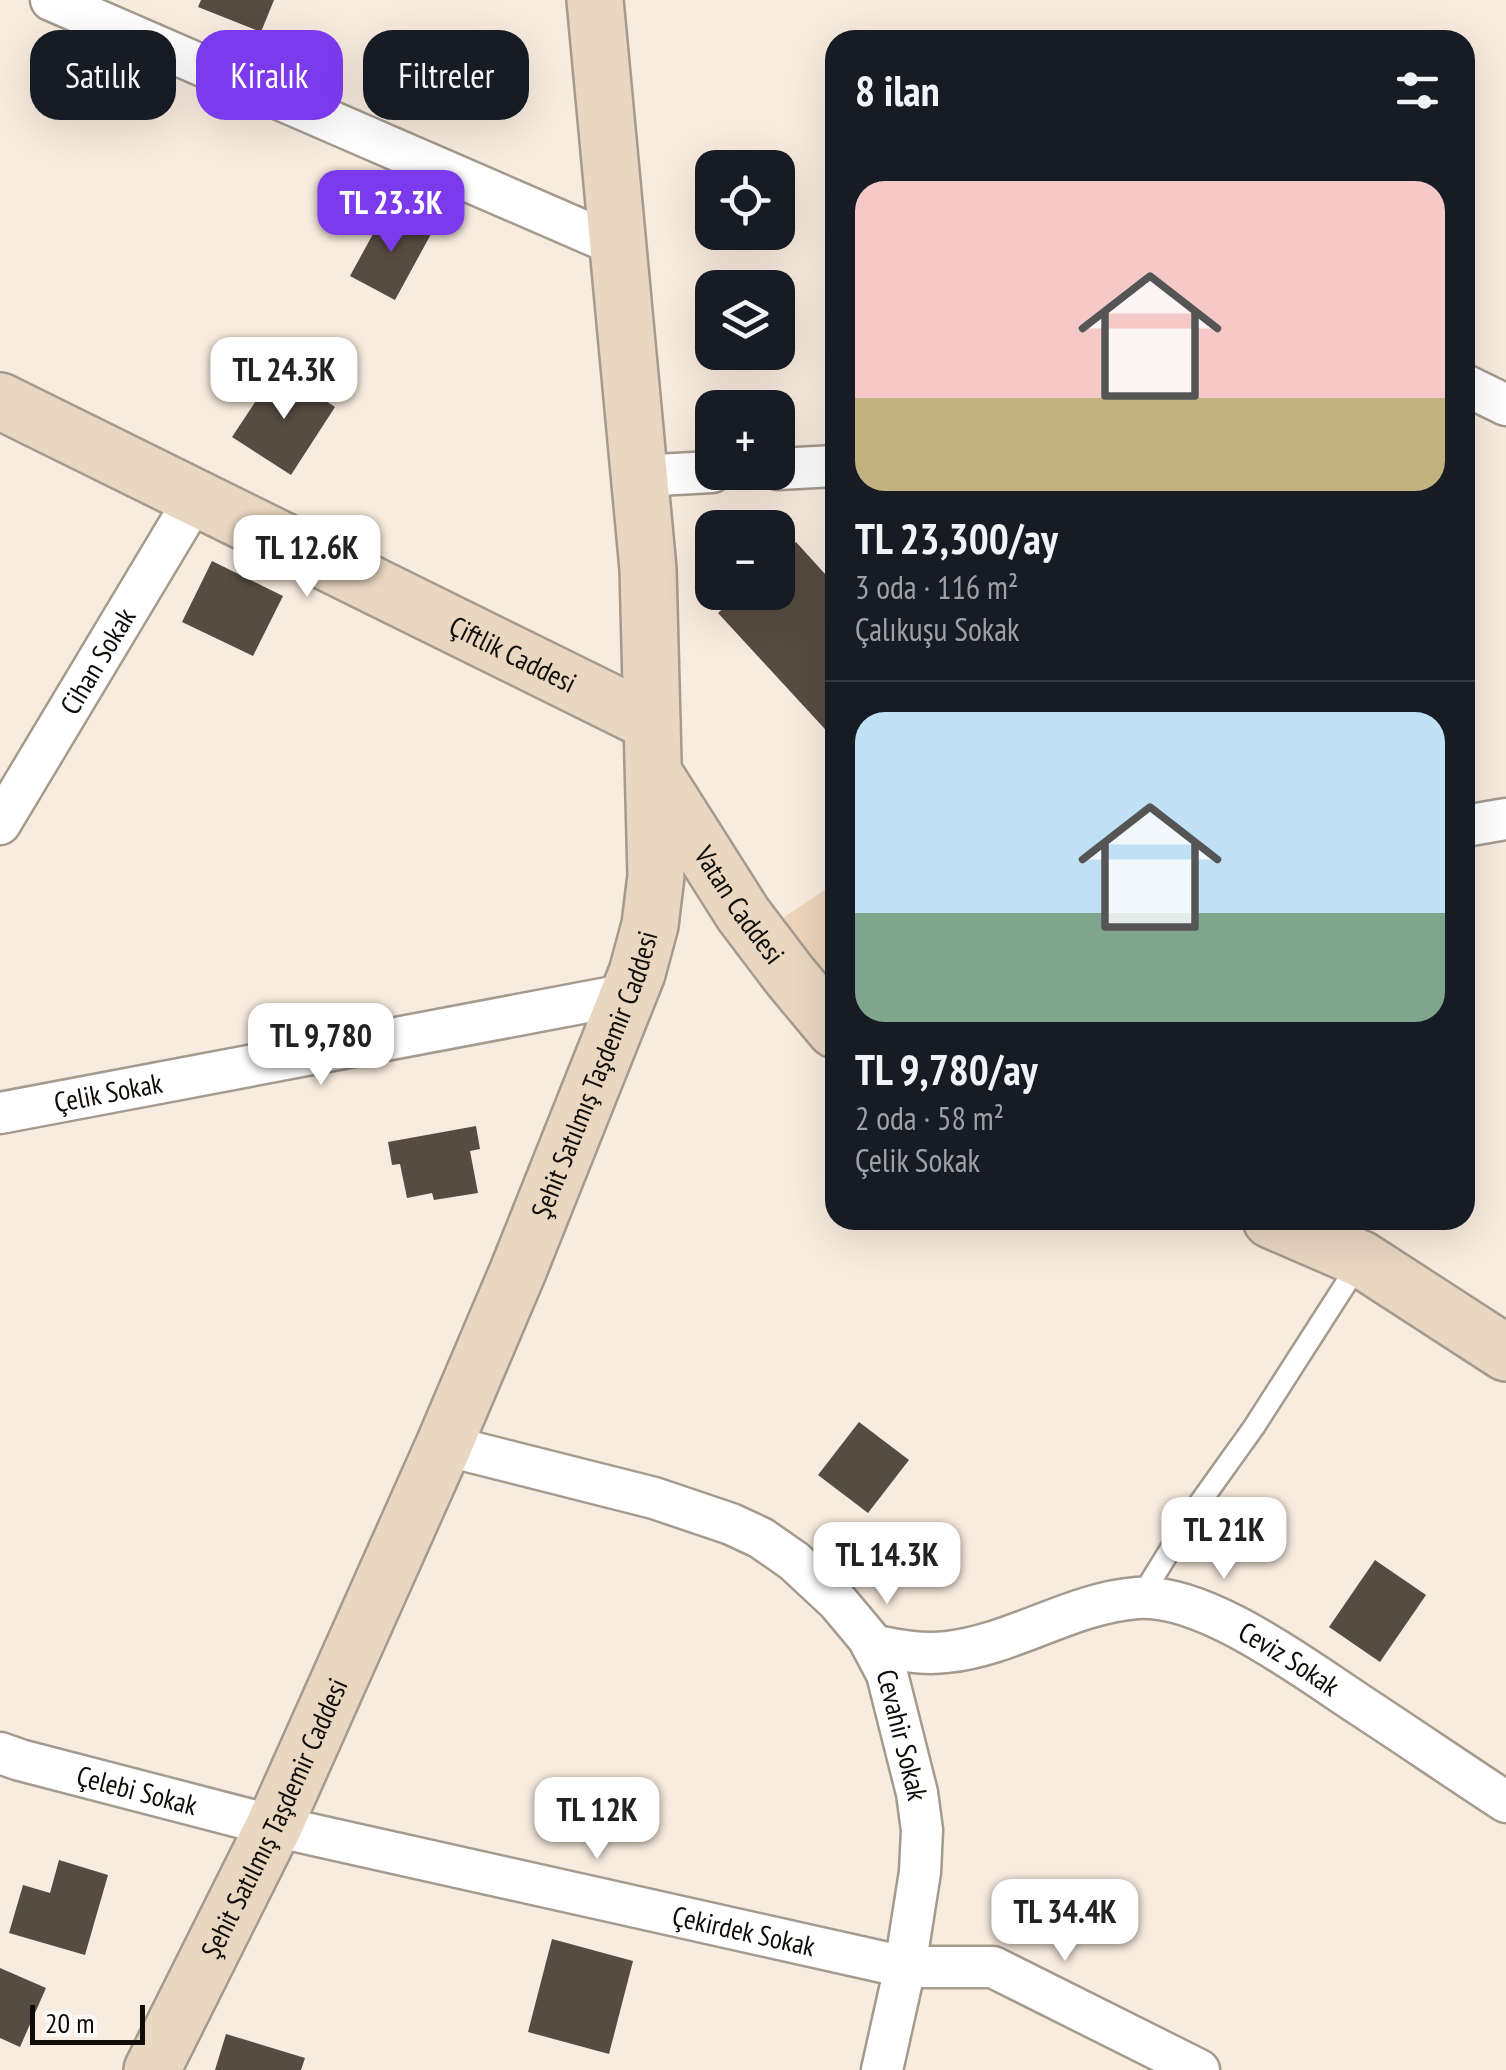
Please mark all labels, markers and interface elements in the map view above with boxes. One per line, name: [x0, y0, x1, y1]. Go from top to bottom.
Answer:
chip: Satılık: [30, 30, 176, 120]
chip: Kiralık: [196, 30, 343, 120]
chip: Filtreler: [363, 30, 529, 120]
text: 8 ilan: [855, 63, 940, 118]
icon: filters: [1390, 63, 1445, 118]
map controls: [695, 150, 795, 610]
button: locate: [695, 150, 795, 250]
pin: TL 23.3K: [288, 170, 494, 255]
text: TL 23.3K: [339, 181, 443, 223]
icon: home: [1060, 246, 1240, 426]
button: layers: [695, 270, 795, 370]
pin: TL 24.3K: [181, 337, 387, 422]
text: TL 24.3K: [232, 348, 336, 390]
button: +: [695, 390, 795, 490]
button: −: [695, 510, 795, 610]
text: TL 23,300/ay: [855, 511, 1058, 566]
pin: TL 12.6K: [204, 515, 410, 600]
text: TL 12.6K: [255, 526, 359, 568]
text: 3 oda · 116 m²: [855, 566, 1018, 608]
street label: Cihan Sokak: [51, 601, 143, 721]
street label: Çiftlik Caddesi: [443, 607, 583, 701]
text: Çalıkuşu Sokak: [855, 608, 1019, 650]
icon: home: [1060, 777, 1240, 957]
street label: Vatan Caddesi: [686, 838, 793, 971]
street label: Şehit Satılmış Taşdemir Caddesi: [522, 927, 666, 1224]
pin: TL 9,780: [218, 1003, 424, 1088]
text: TL 9,780: [270, 1014, 372, 1056]
text: TL 9,780/ay: [855, 1042, 1038, 1097]
street label: Çelik Sokak: [51, 1064, 165, 1120]
text: 2 oda · 58 m²: [855, 1097, 1004, 1139]
text: Çelik Sokak: [855, 1139, 980, 1181]
pin: TL 21K: [1143, 1497, 1305, 1582]
text: TL 21K: [1183, 1508, 1265, 1550]
pin: TL 14.3K: [784, 1522, 990, 1607]
text: TL 14.3K: [835, 1533, 939, 1575]
street label: Ceviz Sokak: [1232, 1613, 1347, 1704]
street label: Cevahir Sokak: [869, 1665, 937, 1803]
street label: Şehit Satılmış Taşdemir Caddesi: [192, 1672, 356, 1964]
street label: Çelebi Sokak: [73, 1757, 201, 1823]
pin: TL 12K: [516, 1777, 678, 1862]
text: TL 12K: [556, 1788, 638, 1830]
pin: TL 34.4K: [962, 1879, 1168, 1964]
text: TL 34.4K: [1013, 1890, 1117, 1932]
street label: Çekirdek Sokak: [669, 1897, 819, 1964]
scale bar: [30, 2000, 145, 2044]
text: 20 m: [45, 2004, 94, 2041]

